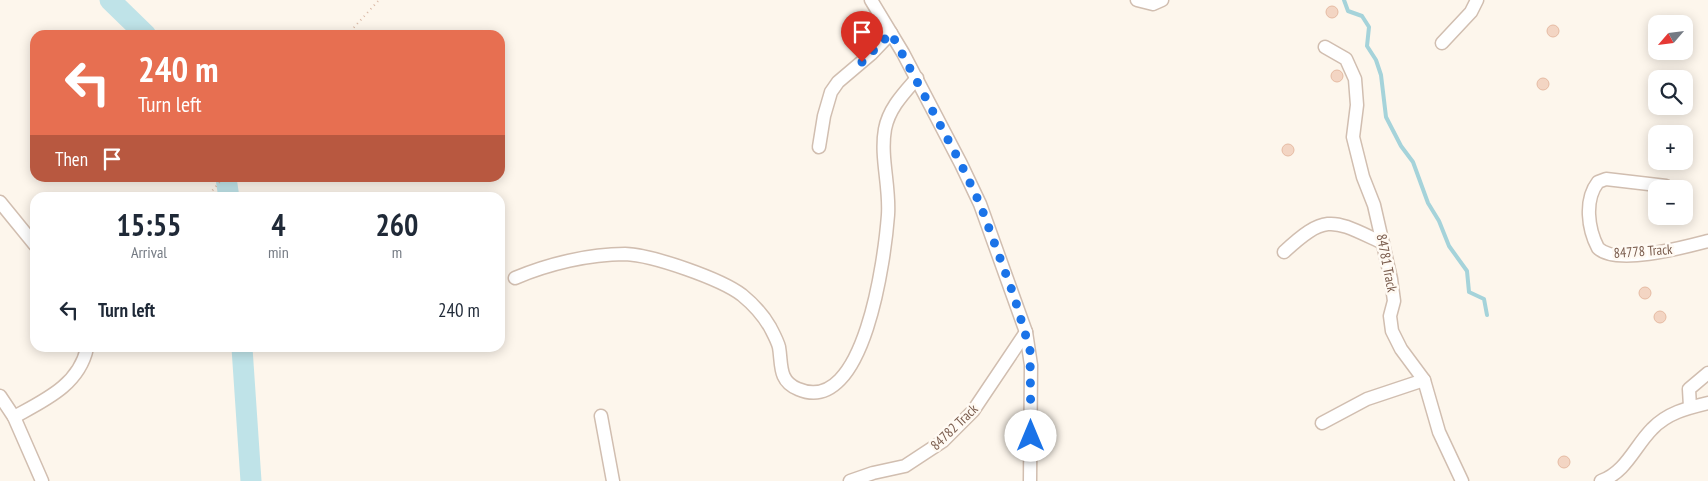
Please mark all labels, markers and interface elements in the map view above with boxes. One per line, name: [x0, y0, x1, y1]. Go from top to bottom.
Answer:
pin: [841, 11, 883, 62]
north arrow: [1648, 15, 1692, 60]
map controls: [1648, 15, 1693, 225]
icon: arrive: [848, 18, 876, 46]
text: 240 m: [138, 46, 219, 92]
icon: left: [55, 50, 120, 115]
button: search: [1648, 70, 1693, 115]
text: Turn left: [138, 90, 202, 118]
button: +: [1648, 125, 1693, 170]
icon: arrive: [98, 145, 126, 173]
text: Then: [55, 147, 88, 171]
button: −: [1648, 180, 1693, 225]
text: 15:55: [117, 205, 181, 244]
text: 4: [271, 205, 286, 244]
text: 260: [375, 205, 418, 244]
street label: 84781 Track: [1373, 232, 1402, 294]
street label: 84778 Track: [1613, 240, 1674, 262]
text: Arrival: [131, 242, 167, 262]
text: min: [268, 242, 289, 262]
text: m: [392, 242, 402, 262]
icon: left: [55, 296, 83, 324]
text: Turn left: [98, 298, 155, 322]
text: 240 m: [438, 298, 480, 322]
street label: 84782 Track: [927, 400, 982, 454]
position arrow: [1004, 409, 1056, 461]

